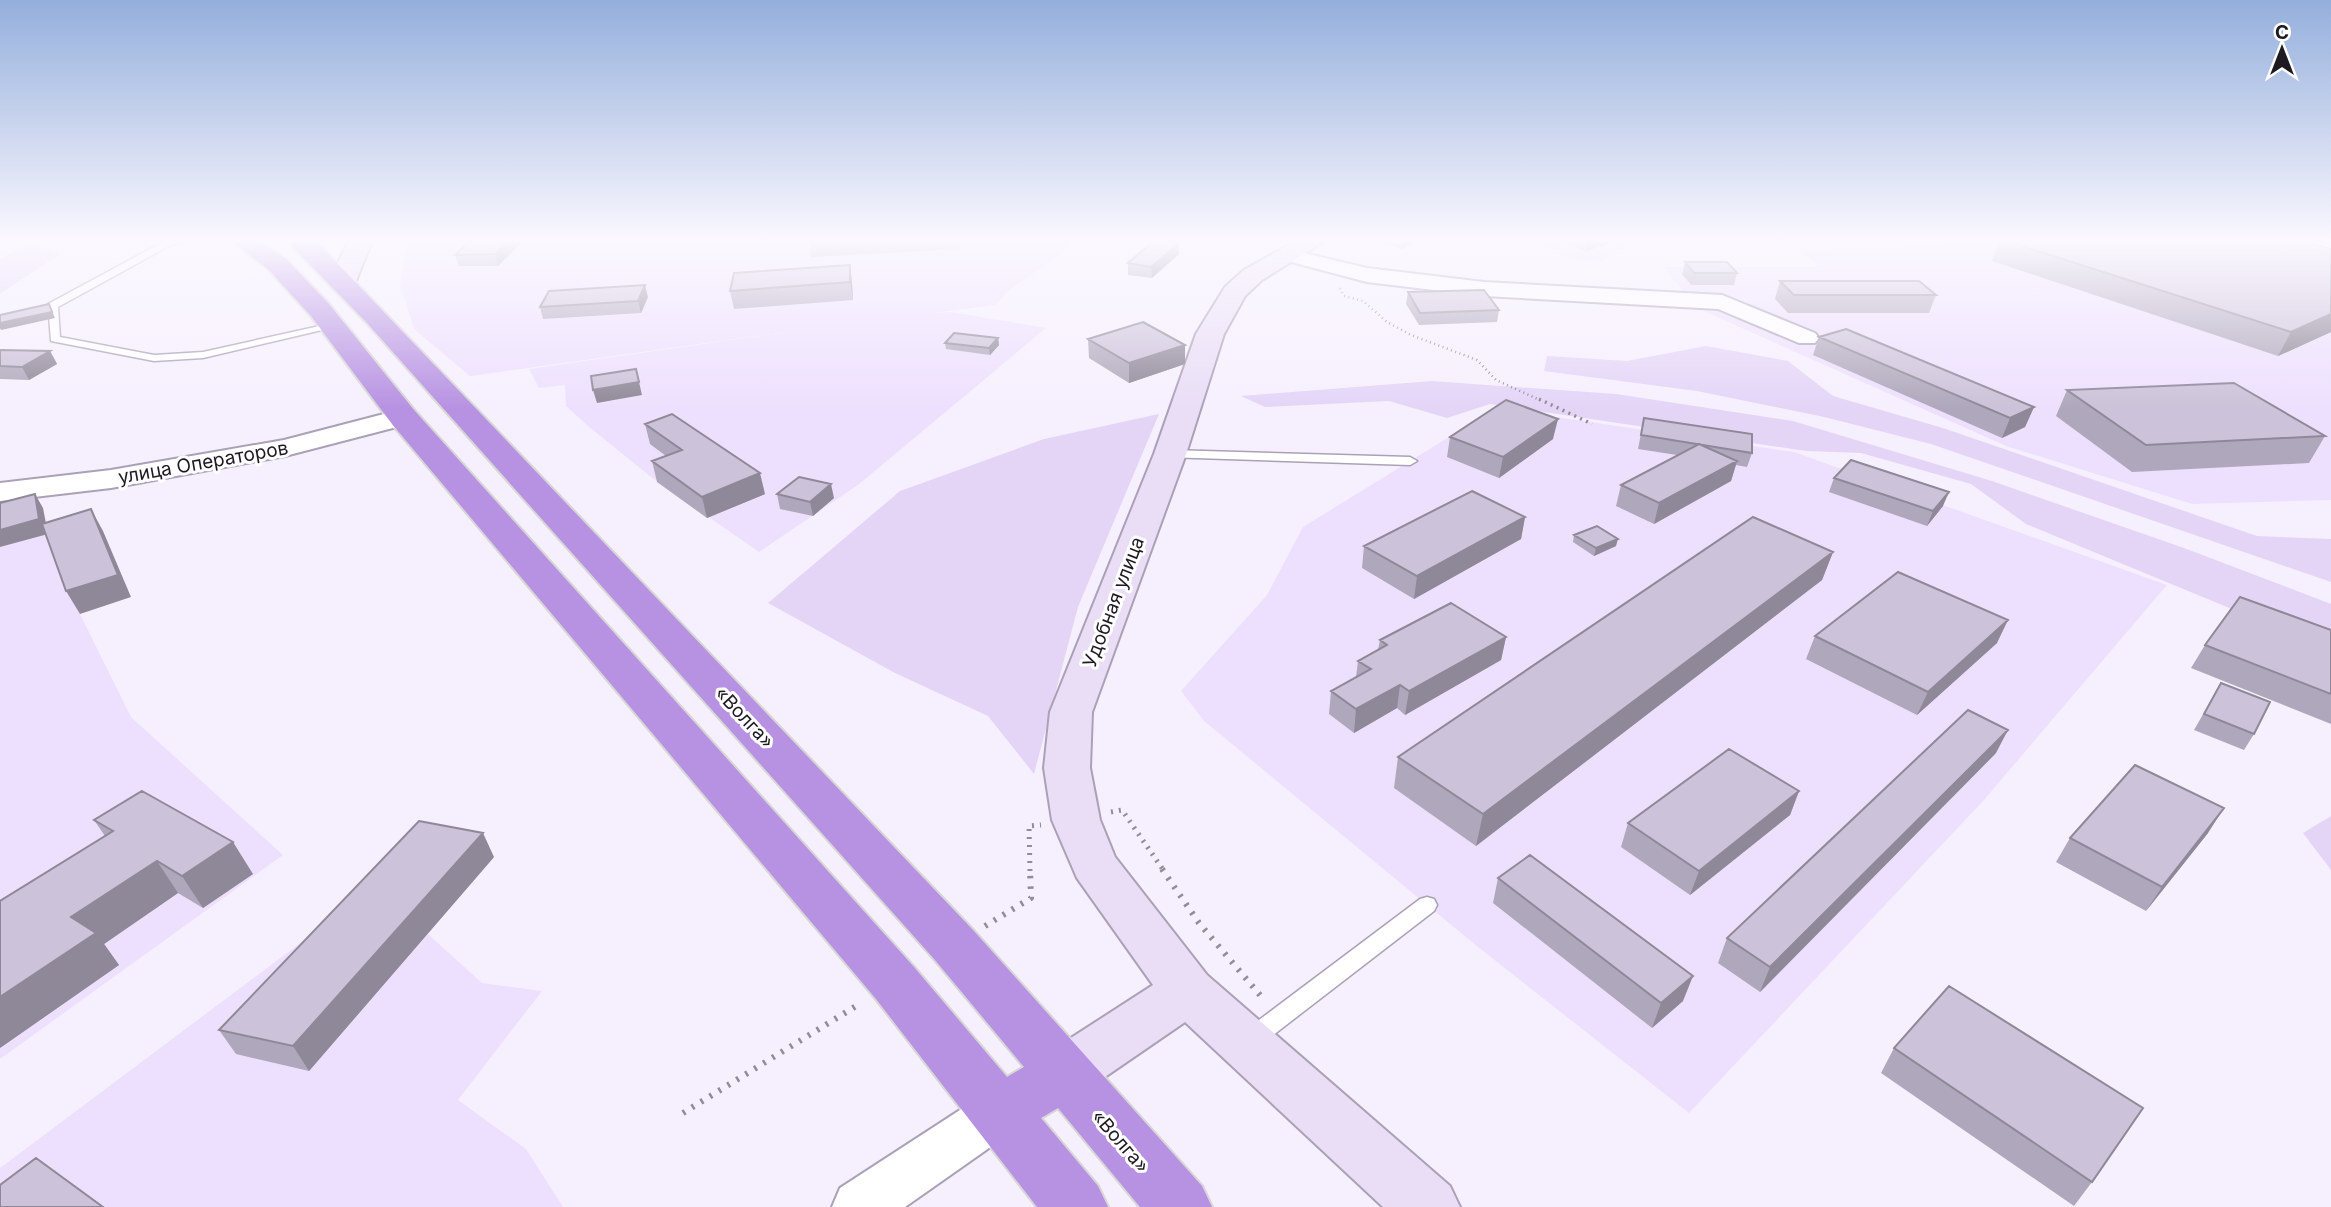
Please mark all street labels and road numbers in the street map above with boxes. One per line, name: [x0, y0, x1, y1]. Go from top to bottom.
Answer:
street label: улица Операторов: [116, 436, 290, 489]
street label: Удобная улица: [1078, 534, 1149, 671]
street label: «Волга»: [710, 682, 779, 753]
street label: «Волга»: [1087, 1105, 1154, 1177]

